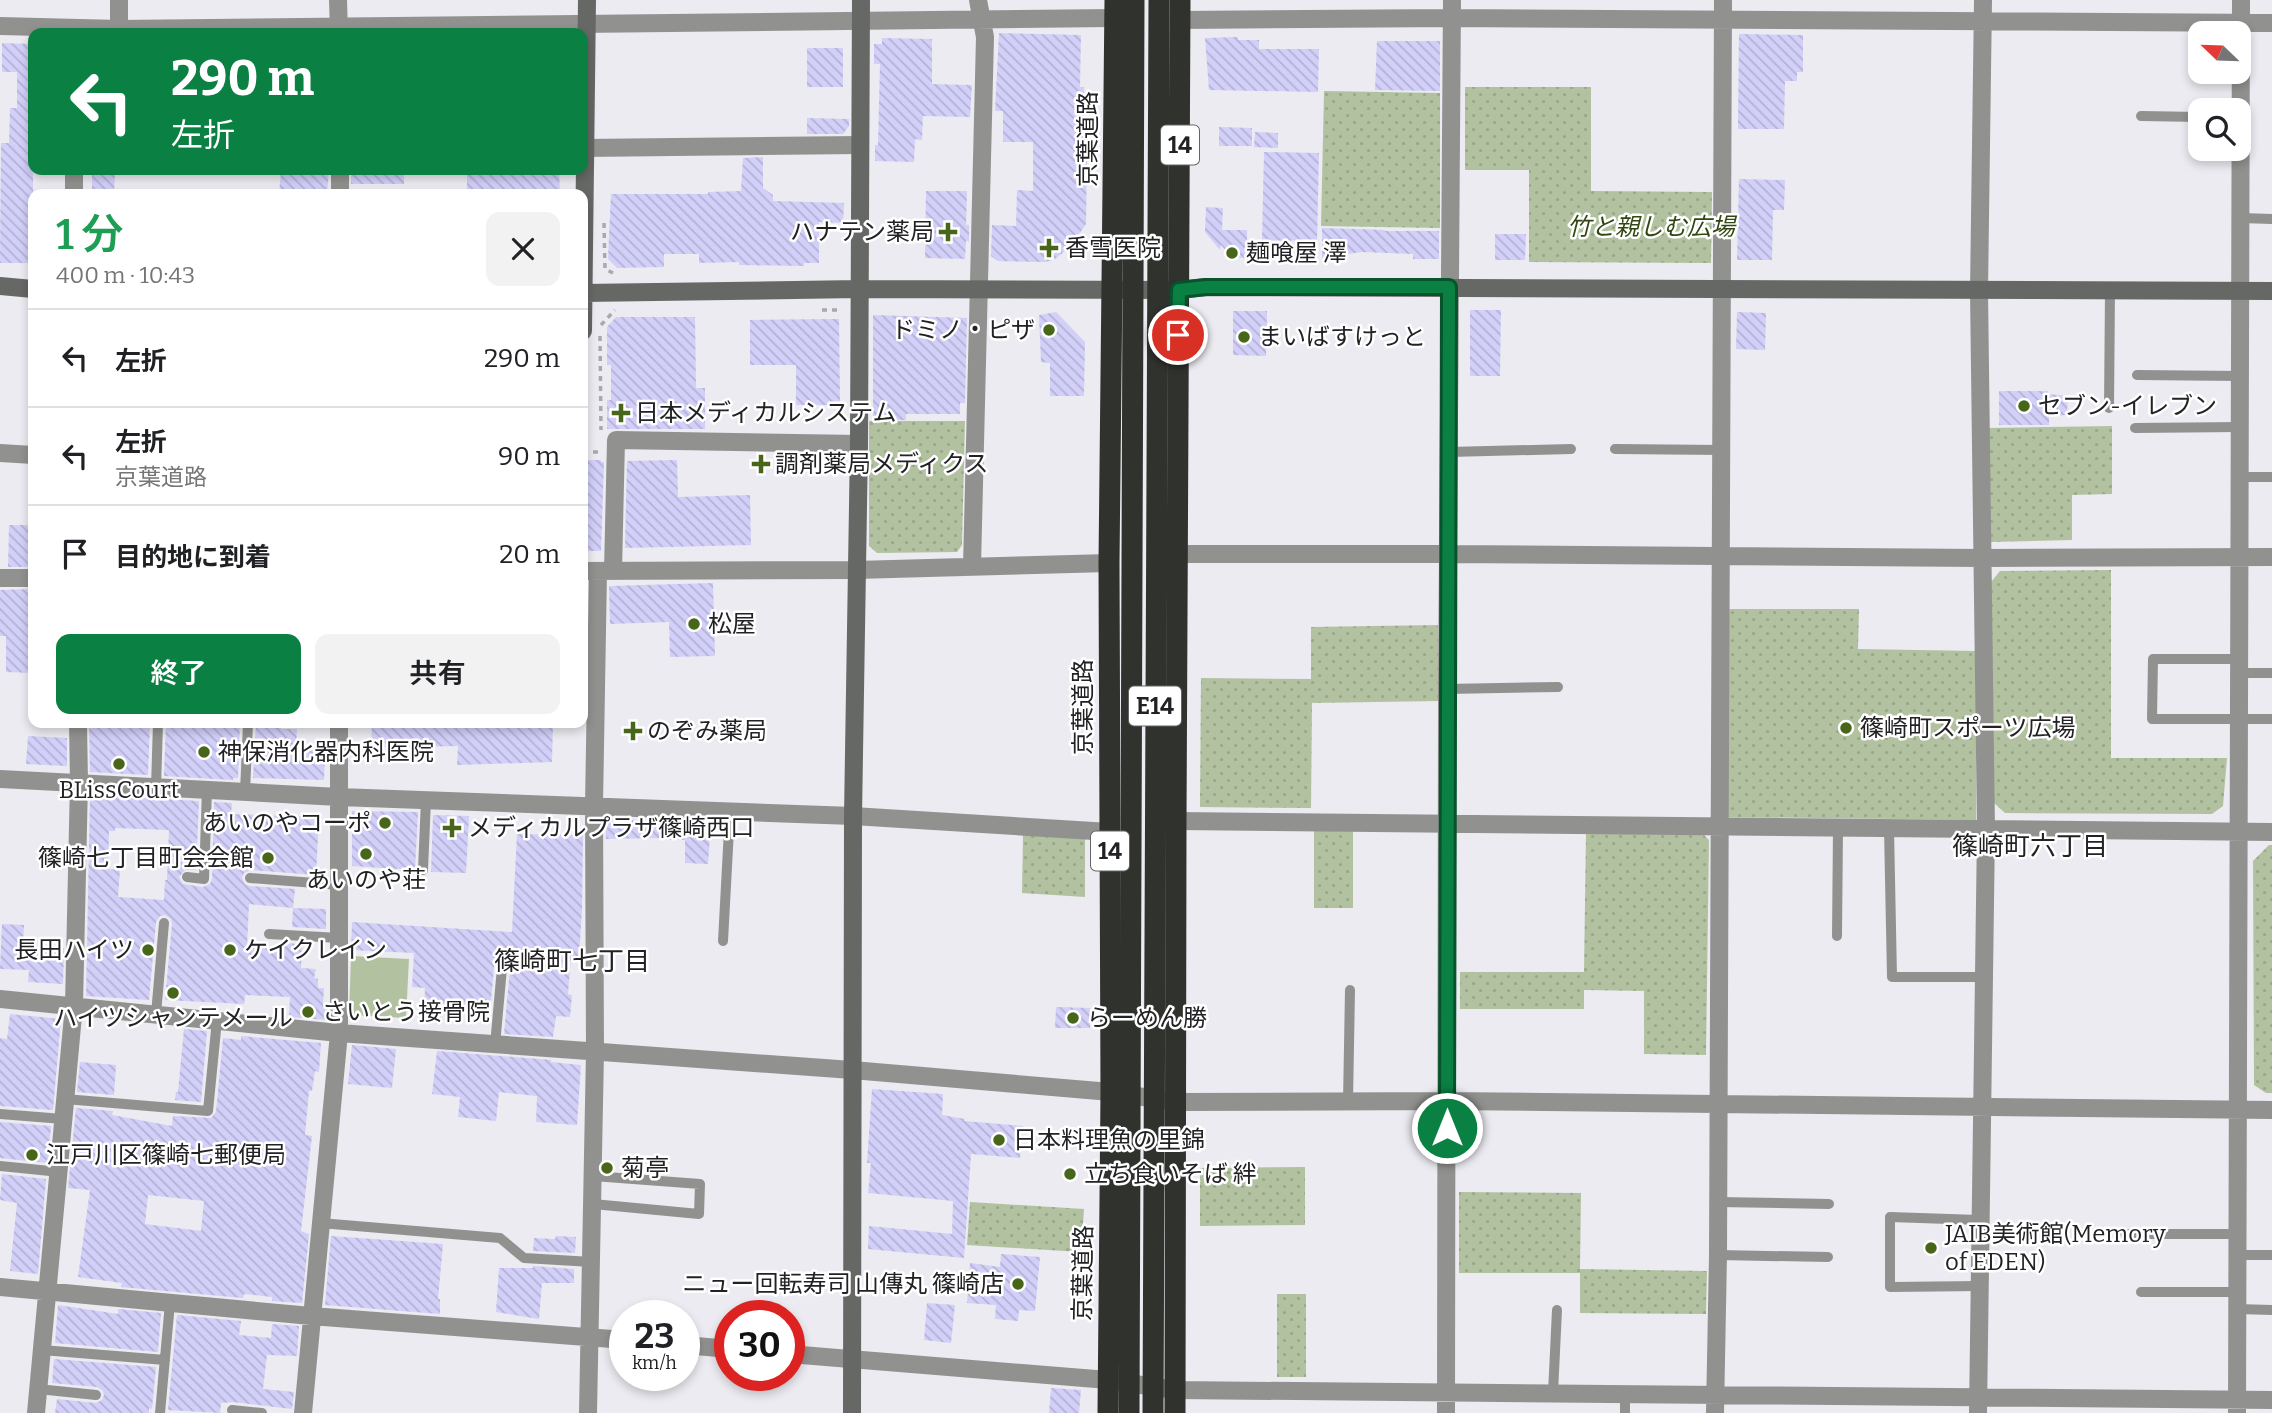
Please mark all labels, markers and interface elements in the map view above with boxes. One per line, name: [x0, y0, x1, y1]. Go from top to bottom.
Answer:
north arrow: [2188, 21, 2250, 84]
map controls: [2188, 21, 2251, 161]
text: 290 m: [171, 49, 314, 108]
icon: left: [56, 56, 147, 147]
street label: 京葉道路: [1074, 91, 1102, 187]
button: search: [2188, 98, 2251, 161]
text: 左折: [171, 116, 235, 154]
road number: 14: [1161, 126, 1199, 164]
text: 1 分: [56, 210, 124, 260]
button: close: [486, 212, 560, 286]
park label: 竹と親しむ広場: [1567, 213, 1738, 241]
place label: ハナテン薬局: [790, 218, 934, 246]
marker: ハナテン薬局: [940, 224, 956, 240]
place label: 香雪医院: [1065, 234, 1161, 262]
marker: 香雪医院: [1039, 238, 1059, 258]
place label: 麺喰屋 澤: [1246, 239, 1347, 267]
marker: 麺喰屋 澤: [1224, 245, 1240, 261]
text: 400 m · 10:43: [56, 261, 195, 289]
pin: [1148, 305, 1208, 365]
place label: ドミノ・ピザ: [891, 316, 1035, 344]
icon: arrive: [1159, 316, 1197, 354]
marker: ドミノ・ピザ: [1041, 322, 1057, 338]
place label: まいばすけっと: [1258, 323, 1426, 351]
marker: まいばすけっと: [1236, 329, 1252, 345]
icon: left: [56, 339, 94, 377]
text: 290 m: [484, 343, 560, 374]
text: 左折: [115, 346, 167, 377]
place label: セブン-イレブン: [2038, 392, 2217, 420]
marker: セブン-イレブン: [2016, 398, 2032, 414]
place label: 日本メディカルシステム: [635, 399, 897, 427]
marker: 日本メディカルシステム: [613, 405, 629, 421]
text: 左折: [115, 427, 167, 458]
icon: left: [56, 437, 94, 475]
text: 90 m: [498, 441, 560, 472]
place label: 調剤薬局メディクス: [775, 450, 989, 478]
marker: 調剤薬局メディクス: [753, 456, 769, 472]
text: 京葉道路: [115, 463, 207, 491]
icon: arrive: [56, 535, 94, 573]
text: 20 m: [499, 539, 560, 570]
text: 目的地に到着: [115, 542, 271, 573]
place label: 松屋: [708, 610, 756, 638]
marker: 松屋: [686, 616, 702, 632]
button: 終了: [56, 634, 301, 714]
button: 共有: [315, 634, 560, 714]
street label: 京葉道路: [1069, 659, 1097, 755]
road number: E14: [1129, 686, 1181, 726]
place label: 篠崎町スポーツ広場: [1860, 714, 2076, 742]
place label: のぞみ薬局: [647, 717, 767, 745]
marker: 篠崎町スポーツ広場: [1838, 720, 1854, 736]
marker: のぞみ薬局: [625, 723, 641, 739]
place label: 神保消化器内科医院: [218, 738, 434, 766]
marker: 神保消化器内科医院: [196, 744, 212, 760]
marker: BLissCourt: [111, 756, 127, 772]
place label: BLissCourt: [59, 776, 180, 804]
place label: あいのやコーポ: [203, 809, 371, 837]
place label: メディカルプラザ篠崎西口: [468, 814, 754, 842]
marker: あいのやコーポ: [377, 815, 393, 831]
marker: メディカルプラザ篠崎西口: [442, 818, 462, 838]
district label: 篠崎町六丁目: [1952, 831, 2108, 862]
road number: 14: [1091, 832, 1129, 870]
place label: 篠崎七丁目町会会館: [38, 844, 254, 872]
marker: あいのや荘: [358, 846, 374, 862]
marker: 篠崎七丁目町会会館: [260, 850, 276, 866]
place label: あいのや荘: [306, 866, 426, 894]
place label: 長田ハイツ: [14, 936, 134, 964]
place label: ケイクレイン: [244, 936, 387, 964]
marker: 長田ハイツ: [140, 942, 156, 958]
marker: ケイクレイン: [222, 942, 238, 958]
district label: 篠崎町七丁目: [494, 946, 650, 977]
marker: ハイツシャンテメール: [165, 985, 181, 1001]
place label: さいとう接骨院: [322, 998, 490, 1026]
place label: ハイツシャンテメール: [53, 1004, 293, 1032]
marker: さいとう接骨院: [300, 1004, 316, 1020]
place label: らーめん勝: [1087, 1004, 1207, 1032]
marker: らーめん勝: [1065, 1010, 1081, 1026]
position arrow: [1410, 1091, 1484, 1165]
place label: 日本料理魚の里錦: [1013, 1126, 1205, 1154]
marker: 日本料理魚の里錦: [991, 1132, 1007, 1148]
place label: 江戸川区篠崎七郵便局: [46, 1141, 286, 1169]
marker: 江戸川区篠崎七郵便局: [24, 1147, 40, 1163]
place label: 菊亭: [621, 1154, 669, 1182]
marker: 菊亭: [599, 1160, 615, 1176]
place label: 立ち食いそば 絆: [1084, 1160, 1257, 1188]
marker: 立ち食いそば 絆: [1062, 1166, 1078, 1182]
place label: JAIB美術館(Memory of EDEN): [1944, 1220, 2166, 1276]
street label: 京葉道路: [1068, 1225, 1098, 1321]
marker: JAIB美術館(Memory of EDEN): [1923, 1240, 1939, 1256]
place label: ニュー回転寿司 山傳丸 篠崎店: [682, 1270, 1004, 1298]
marker: ニュー回転寿司 山傳丸 篠崎店: [1010, 1276, 1026, 1292]
speed limit sign: 30: [714, 1300, 805, 1391]
text: 23: [635, 1315, 674, 1357]
text: km/h: [632, 1352, 677, 1374]

